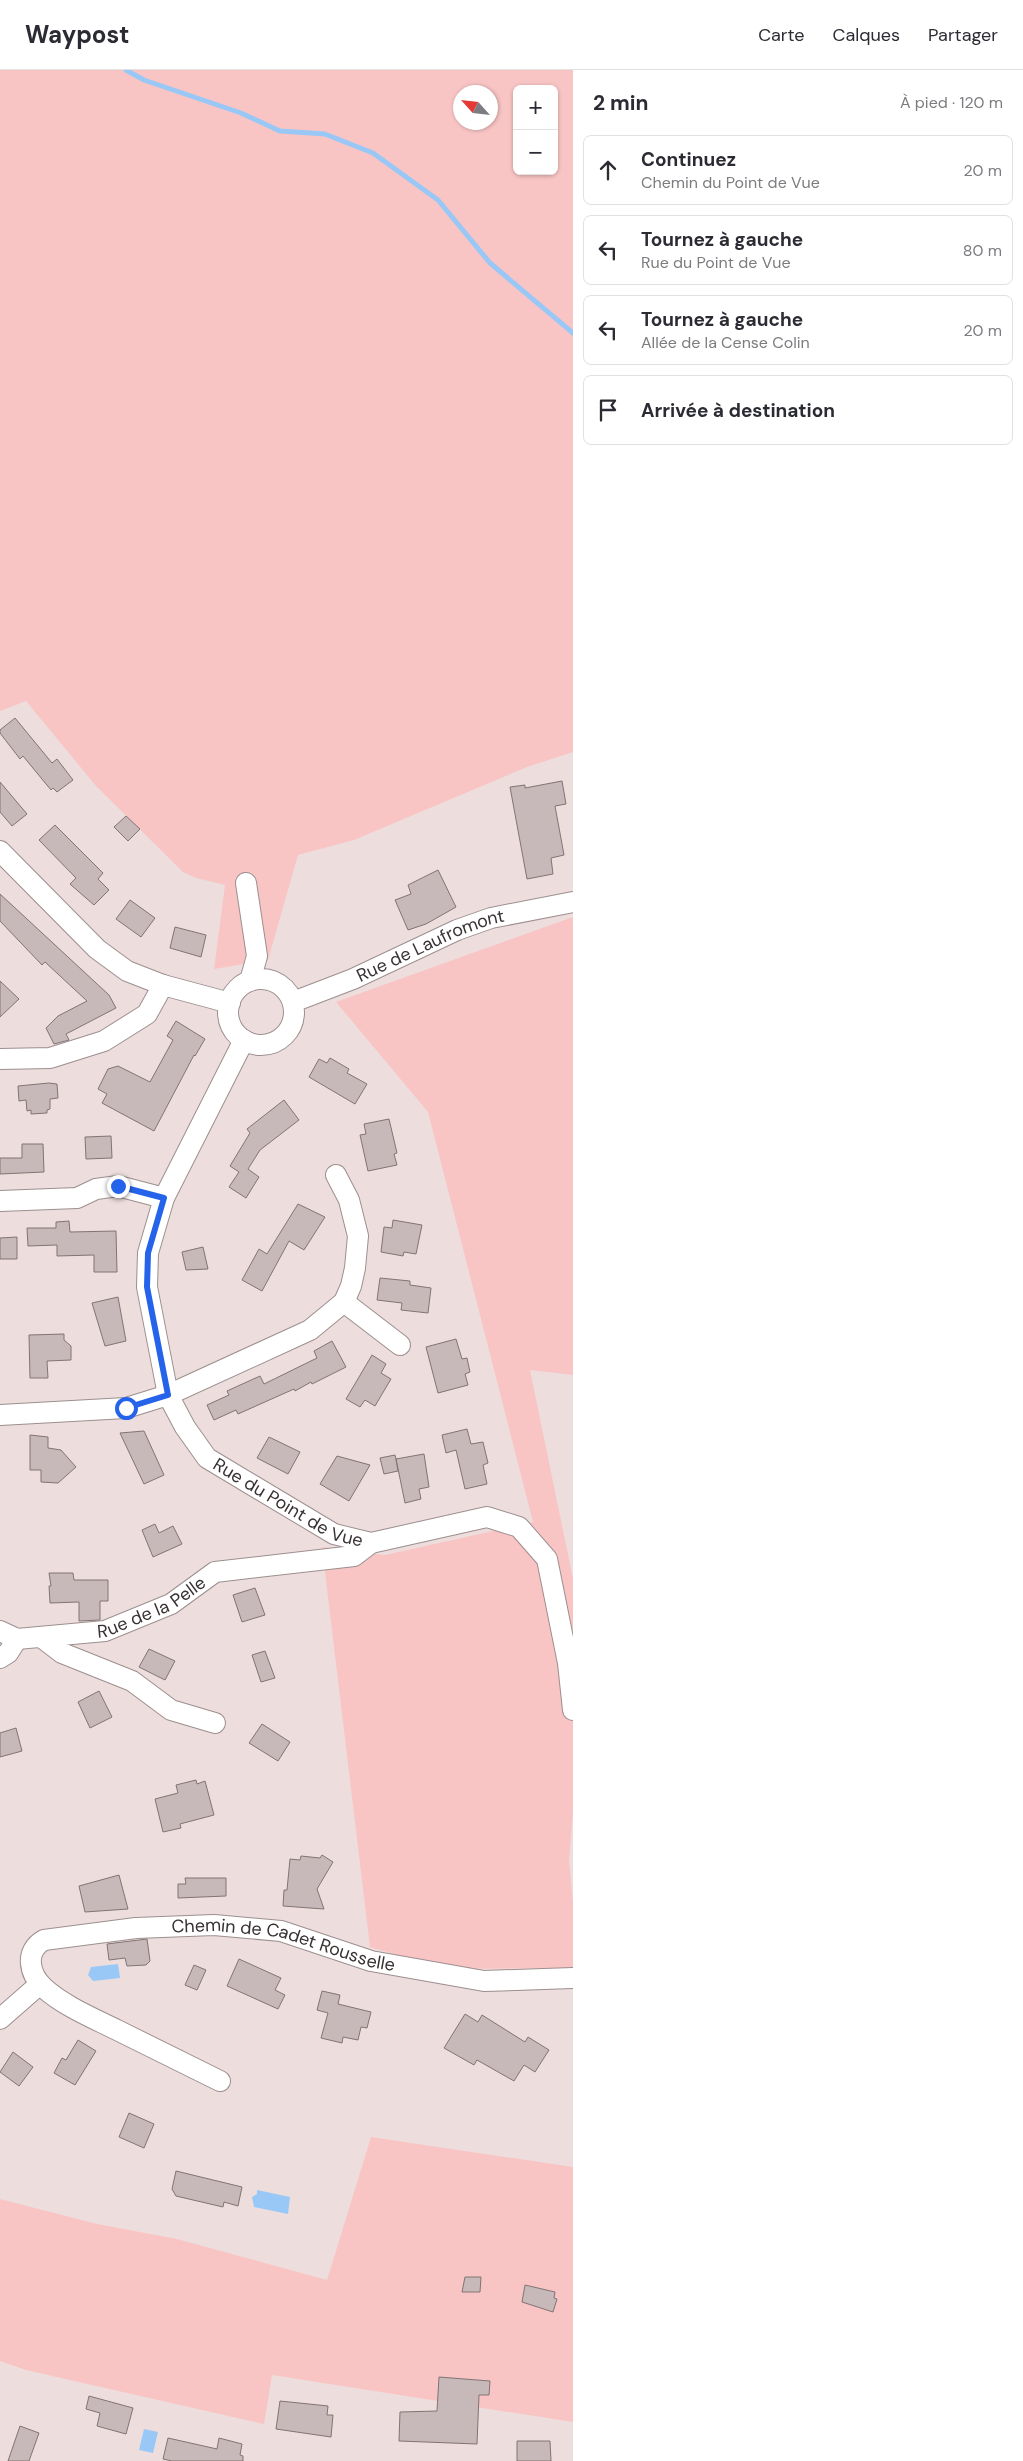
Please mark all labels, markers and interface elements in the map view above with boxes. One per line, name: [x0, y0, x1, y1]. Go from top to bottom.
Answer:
text: Waypost: [25, 19, 129, 50]
text: Carte: [758, 23, 805, 47]
text: Calques: [833, 23, 900, 47]
text: Partager: [928, 23, 998, 47]
north arrow: [453, 85, 498, 130]
map controls: [513, 85, 558, 175]
button: +: [513, 85, 558, 130]
text: 2 min: [593, 89, 649, 117]
text: À pied · 120 m: [900, 92, 1003, 113]
button: −: [513, 130, 558, 175]
text: Continuez: [641, 147, 736, 172]
icon: ahead: [594, 156, 622, 184]
text: 20 m: [963, 160, 1002, 181]
text: Chemin du Point de Vue: [641, 172, 820, 193]
text: Tournez à gauche: [641, 227, 803, 252]
icon: left: [594, 236, 622, 264]
text: 80 m: [963, 240, 1002, 261]
text: Rue du Point de Vue: [641, 252, 790, 273]
text: Tournez à gauche: [641, 307, 803, 332]
icon: left: [594, 316, 622, 344]
text: 20 m: [963, 320, 1002, 341]
text: Allée de la Cense Colin: [641, 332, 810, 353]
icon: arrive: [594, 396, 622, 424]
text: Arrivée à destination: [641, 398, 835, 423]
street label: Rue de Laufromont: [352, 904, 506, 988]
route end: [107, 1175, 130, 1198]
route start: [115, 1397, 138, 1420]
street label: Rue du Point de Vue: [209, 1452, 366, 1553]
street label: Rue de la Pelle: [96, 1571, 211, 1644]
street label: Chemin de Cadet Rousselle: [171, 1913, 397, 1977]

